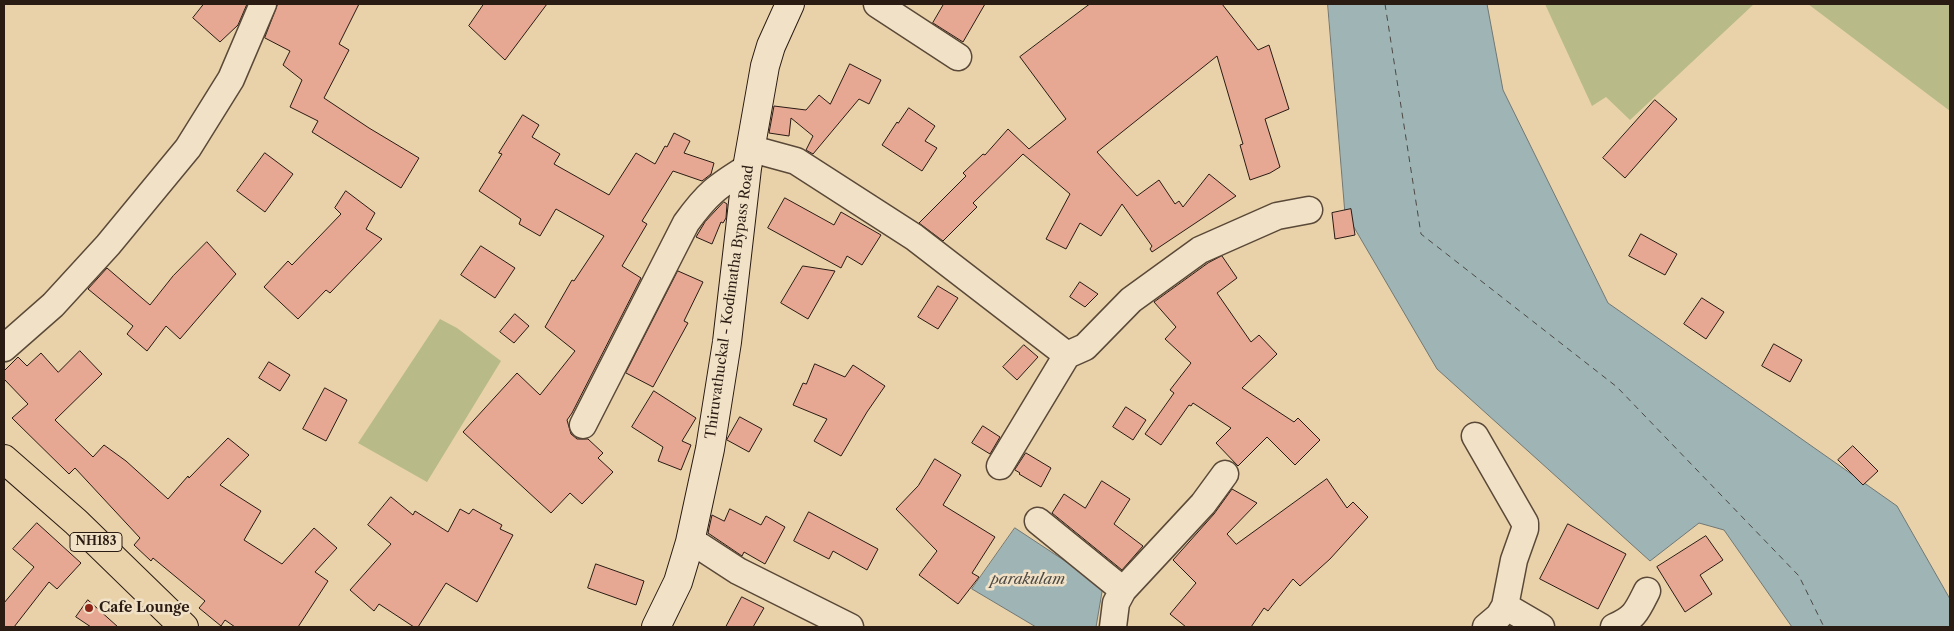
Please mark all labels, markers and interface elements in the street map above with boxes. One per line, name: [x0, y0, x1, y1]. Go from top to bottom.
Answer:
street label: Thiruvathuckal - Kodimatha Bypass Road: [702, 164, 758, 440]
road number: NH183: [70, 532, 122, 552]
water label: parakulam: [991, 571, 1065, 589]
place label: Cafe Lounge: [99, 600, 190, 616]
marker: Cafe Lounge: [83, 602, 95, 614]

